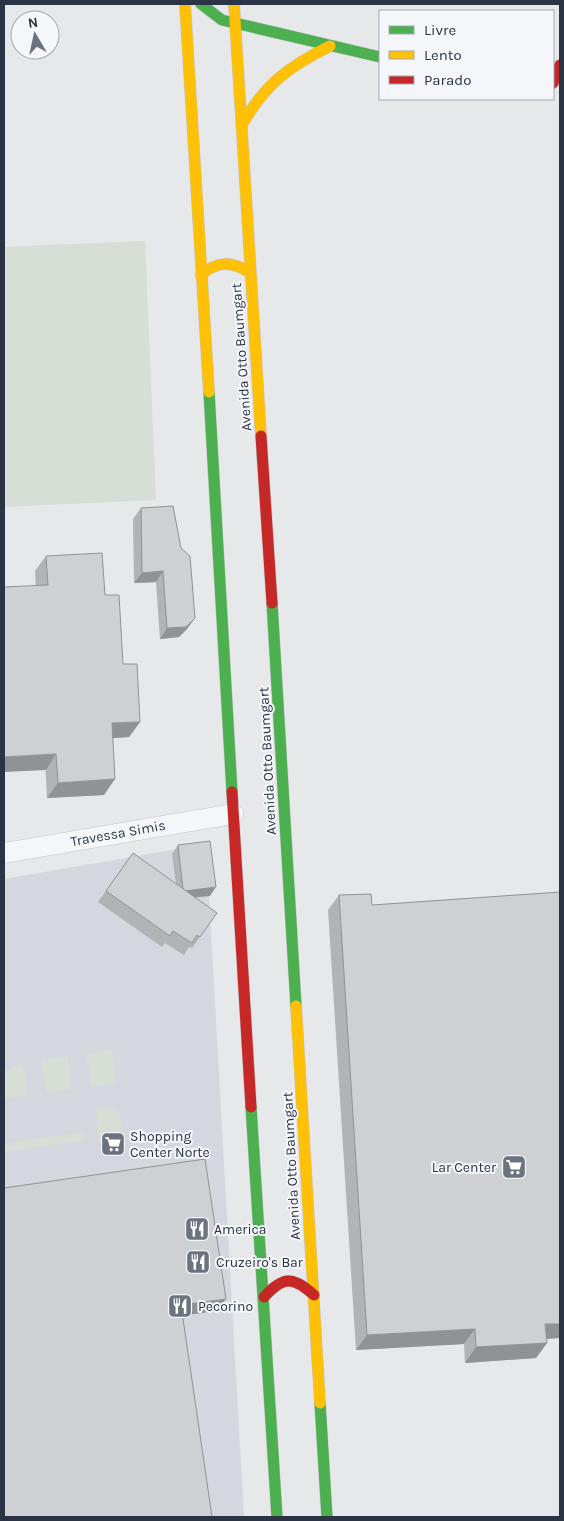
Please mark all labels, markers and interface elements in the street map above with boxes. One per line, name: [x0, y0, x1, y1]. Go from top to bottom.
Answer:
north arrow: [10, 10, 60, 60]
legend: [379, 10, 554, 100]
text: N: [27, 13, 39, 32]
text: Livre: [424, 21, 456, 39]
text: Lento: [424, 46, 462, 64]
text: Parado: [424, 71, 471, 89]
street label: Avenida Otto Baumgart: [228, 282, 255, 432]
street label: Avenida Otto Baumgart: [255, 686, 280, 836]
street label: Travessa Simis: [69, 817, 167, 850]
street label: Avenida Otto Baumgart: [279, 1091, 304, 1241]
place label: Shopping Center Norte: [130, 1128, 210, 1161]
supermarket icon: Shopping Center Norte: [100, 1131, 126, 1157]
supermarket icon: Lar Center: [501, 1154, 527, 1180]
place label: Lar Center: [432, 1159, 497, 1176]
restaurant icon: America: [184, 1216, 210, 1242]
place label: America: [214, 1221, 267, 1238]
restaurant icon: Cruzeiro's Bar: [185, 1249, 211, 1275]
place label: Cruzeiro's Bar: [216, 1254, 304, 1271]
restaurant icon: Pecorino: [167, 1293, 193, 1319]
place label: Pecorino: [198, 1298, 253, 1315]

